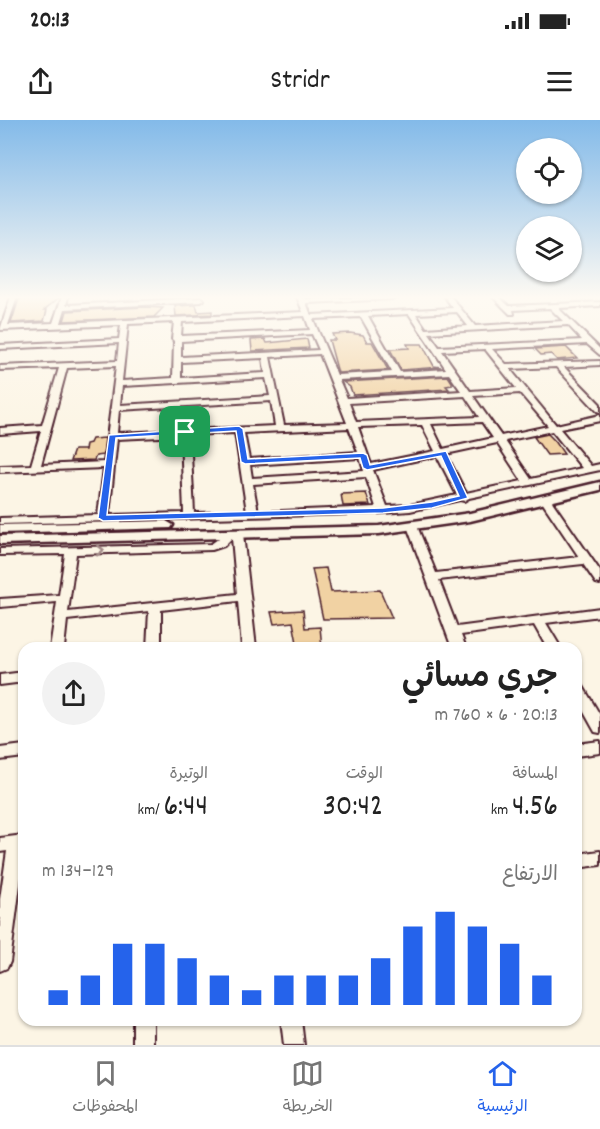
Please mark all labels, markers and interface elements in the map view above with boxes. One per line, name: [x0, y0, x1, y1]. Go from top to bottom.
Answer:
text: 20:13: [30, 6, 70, 37]
text: Stridr: [270, 62, 330, 101]
icon: share: [24, 65, 57, 98]
icon: menu: [543, 65, 576, 98]
map controls: [516, 138, 582, 282]
button: locate: [516, 138, 582, 204]
button: layers: [516, 216, 582, 282]
pin: [159, 406, 210, 457]
icon: arrive: [168, 415, 201, 448]
one-way arrow: [96, 543, 105, 556]
text: جري مسائي: [402, 656, 558, 703]
button: share: [42, 662, 105, 725]
text: 20:13 · 6 × 760 m: [435, 702, 558, 730]
text: الوتيرة: [169, 763, 208, 786]
text: الوقت: [346, 763, 383, 786]
text: المسافة: [512, 763, 558, 786]
text: 6:44: [163, 787, 208, 830]
text: 30:42: [323, 787, 383, 830]
text: 4.56: [512, 787, 558, 830]
text: /km: [138, 799, 163, 822]
text: km: [491, 799, 512, 822]
text: 129–134 m: [42, 858, 114, 886]
text: الارتفاع: [502, 862, 558, 890]
tab: المحفوظات: [72, 1057, 138, 1120]
tab: الخريطة: [283, 1057, 333, 1120]
tab: الرئيسية: [477, 1057, 528, 1120]

